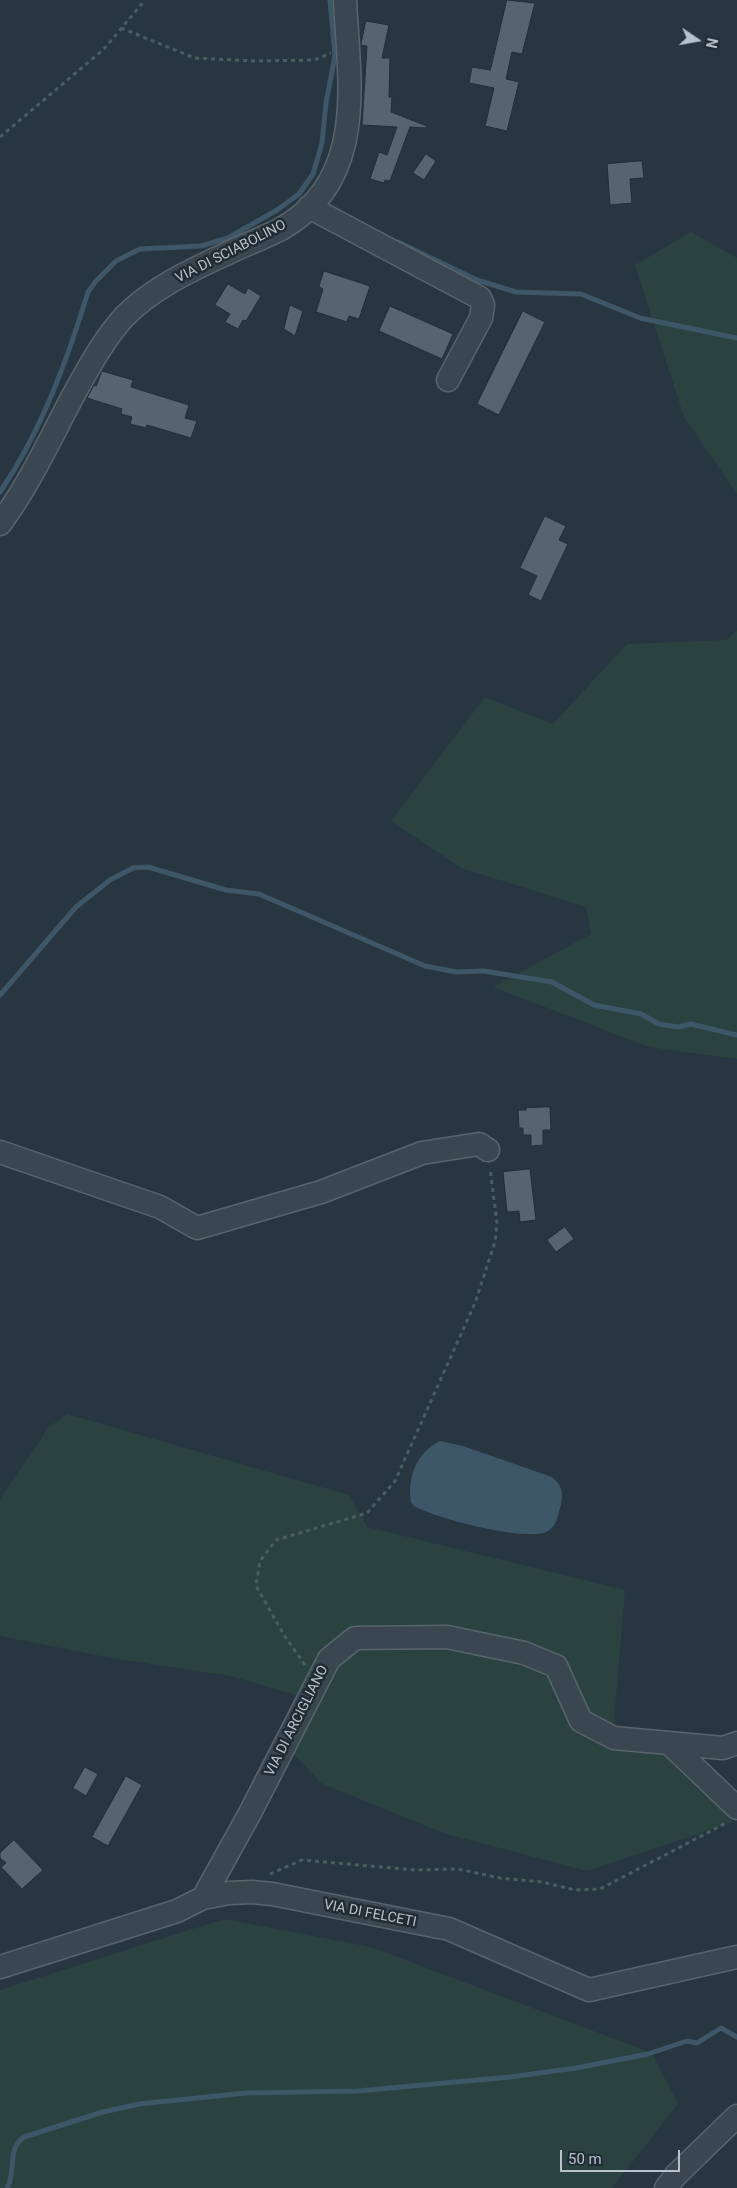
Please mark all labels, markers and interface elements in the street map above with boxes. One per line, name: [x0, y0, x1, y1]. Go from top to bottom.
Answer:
north arrow: [672, 15, 722, 65]
text: N: [703, 37, 721, 50]
street label: VIA DI SCIABOLINO: [173, 217, 289, 287]
street label: VIA DI ARCIGLIANO: [262, 1663, 332, 1779]
street label: VIA DI FELCETI: [322, 1897, 418, 1931]
scale bar: [562, 2140, 682, 2172]
text: 50 m: [568, 2150, 602, 2168]

